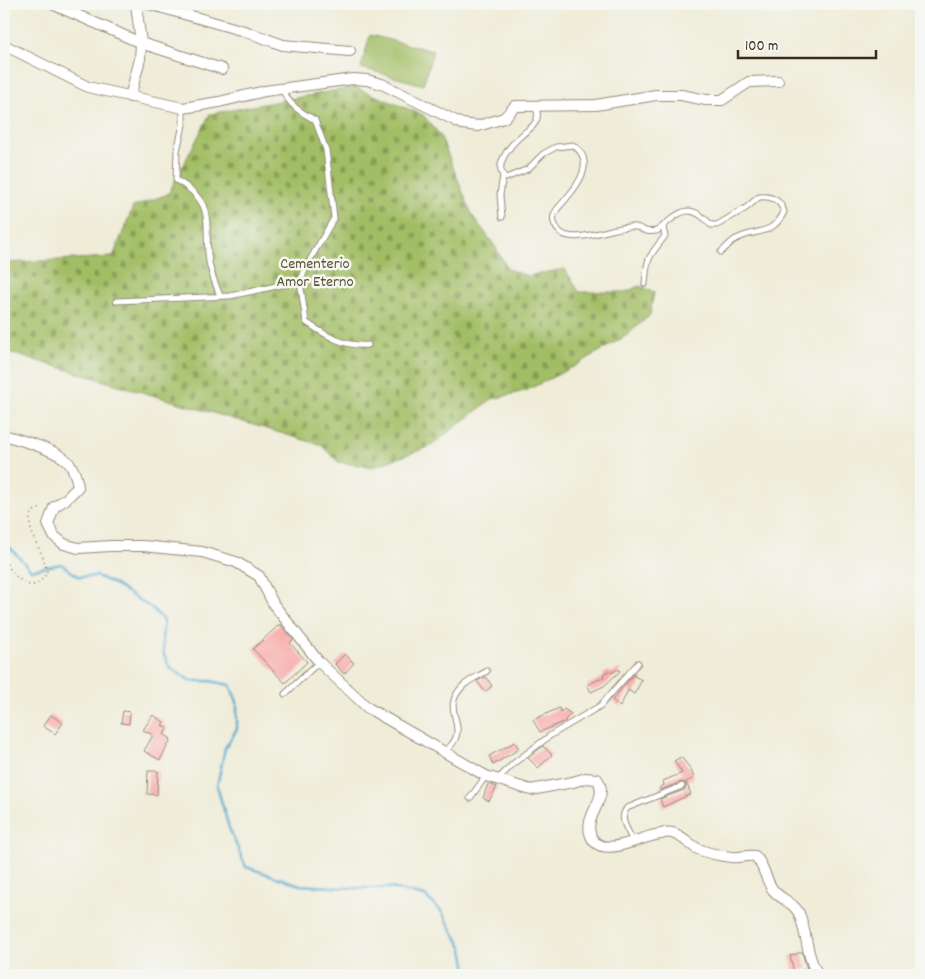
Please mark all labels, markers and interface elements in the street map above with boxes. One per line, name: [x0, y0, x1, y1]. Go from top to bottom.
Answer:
scale bar: [738, 28, 875, 60]
text: 100 m: [745, 36, 778, 58]
park label: Cementerio Amor Eterno: [276, 253, 354, 294]

